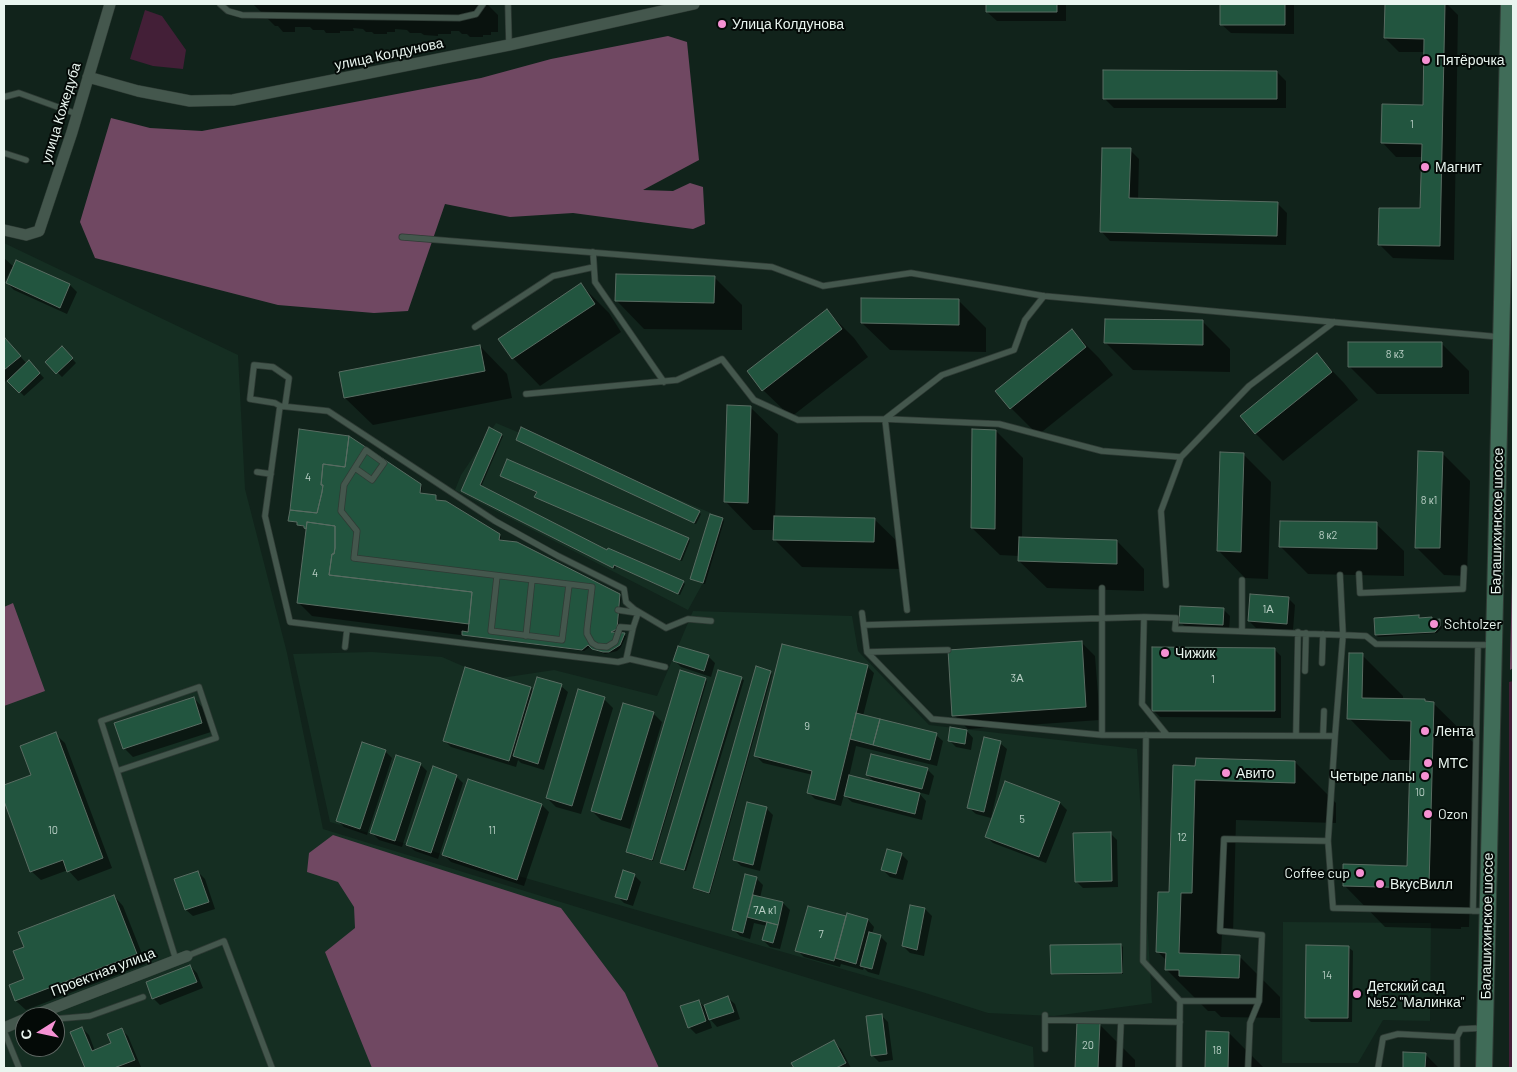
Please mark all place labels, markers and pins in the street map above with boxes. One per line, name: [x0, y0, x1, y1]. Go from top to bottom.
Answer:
place label: Улица Колдунова: [732, 16, 844, 32]
marker: Улица Колдунова: [716, 18, 728, 30]
place label: Пятёрочка: [1436, 52, 1505, 68]
marker: Пятёрочка: [1420, 54, 1432, 66]
place label: Магнит: [1435, 159, 1482, 175]
marker: Магнит: [1419, 161, 1431, 173]
place label: Schtolzer: [1444, 616, 1502, 632]
marker: Schtolzer: [1428, 618, 1440, 630]
place label: Чижик: [1175, 645, 1215, 661]
marker: Чижик: [1159, 647, 1171, 659]
place label: Лента: [1435, 723, 1474, 739]
marker: Лента: [1419, 725, 1431, 737]
place label: МТС: [1438, 755, 1468, 771]
marker: МТС: [1422, 757, 1434, 769]
place label: Авито: [1236, 765, 1275, 781]
marker: Авито: [1220, 767, 1232, 779]
place label: Четыре лапы: [1330, 768, 1415, 784]
marker: Четыре лапы: [1419, 770, 1431, 782]
place label: Ozon: [1438, 806, 1468, 822]
marker: Ozon: [1422, 808, 1434, 820]
place label: Coffee cup: [1284, 865, 1350, 881]
marker: Coffee cup: [1354, 867, 1366, 879]
place label: ВкусВилл: [1390, 876, 1453, 892]
marker: ВкусВилл: [1374, 878, 1386, 890]
place label: Детский сад №52 "Малинка": [1367, 978, 1464, 1010]
marker: Детский сад №52 "Малинка": [1351, 988, 1363, 1000]

